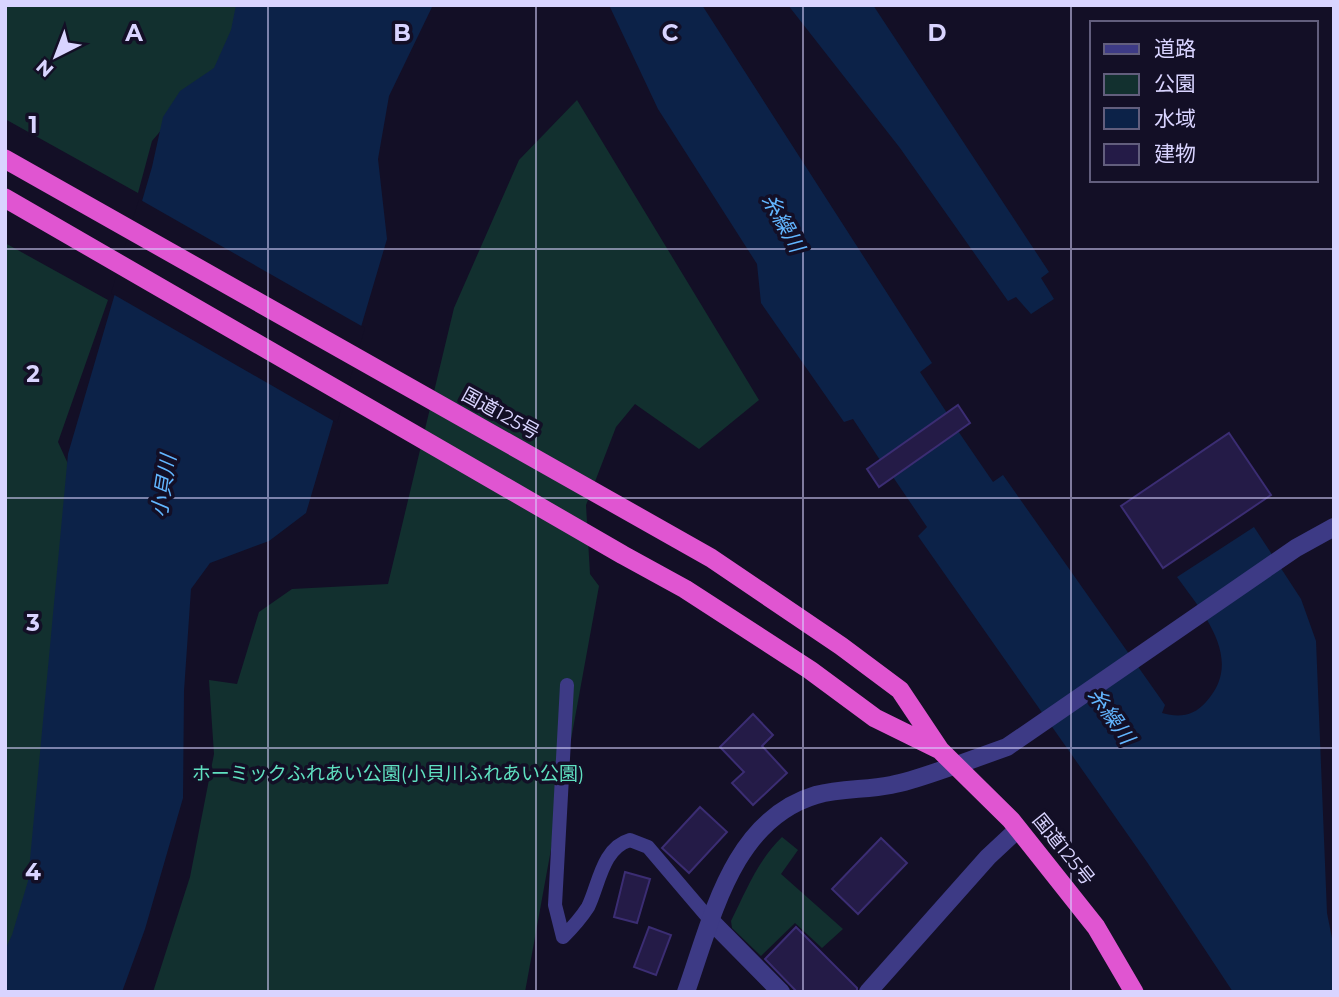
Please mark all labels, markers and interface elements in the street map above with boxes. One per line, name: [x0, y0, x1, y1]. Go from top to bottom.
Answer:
text: A: [124, 19, 143, 47]
text: B: [393, 19, 411, 47]
text: C: [662, 19, 679, 47]
text: D: [928, 19, 947, 47]
north arrow: [21, 21, 91, 91]
legend: [1090, 21, 1318, 182]
text: 道路: [1154, 36, 1196, 61]
text: N: [32, 55, 58, 82]
text: 公園: [1154, 71, 1196, 96]
text: 水域: [1154, 106, 1196, 131]
text: 1: [28, 111, 38, 139]
text: 建物: [1154, 141, 1196, 166]
water label: 糸繰川: [757, 189, 811, 258]
text: 2: [26, 360, 40, 388]
street label: 国道125号: [458, 383, 544, 444]
water label: 小貝川: [146, 451, 181, 519]
text: 3: [25, 609, 40, 637]
water label: 糸繰川: [1083, 683, 1141, 750]
park label: ホーミックふれあい公園(小貝川ふれあい公園): [192, 762, 584, 785]
street label: 国道125号: [1028, 809, 1099, 890]
text: 4: [25, 858, 41, 886]

